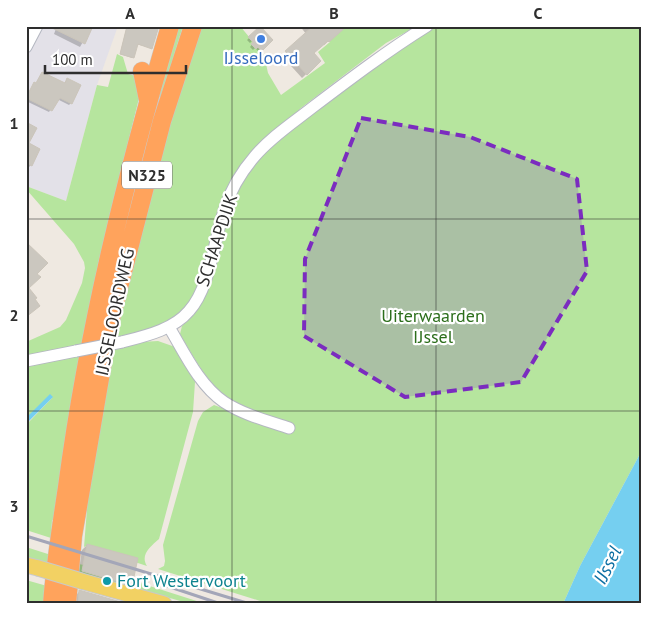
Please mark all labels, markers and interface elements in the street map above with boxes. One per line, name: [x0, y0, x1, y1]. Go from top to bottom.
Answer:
text: A: [125, 3, 135, 23]
text: B: [329, 3, 339, 23]
text: C: [534, 3, 543, 23]
marker: IJsseloord: [255, 33, 267, 45]
scale bar: [45, 42, 186, 74]
place label: IJsseloord: [223, 46, 299, 69]
text: 100 m: [52, 50, 93, 69]
text: 1: [9, 113, 19, 133]
road number: N325: [122, 162, 172, 188]
street label: SCHAAPDIJK: [191, 190, 242, 289]
street label: IJSSELOORDWEG: [90, 246, 139, 378]
park label: Uiterwaarden IJssel: [381, 304, 485, 348]
text: 2: [9, 305, 19, 325]
text: 3: [9, 496, 19, 516]
water label: IJssel: [588, 542, 626, 588]
place label: Fort Westervoort: [117, 569, 246, 592]
marker: Fort Westervoort: [101, 575, 113, 587]

